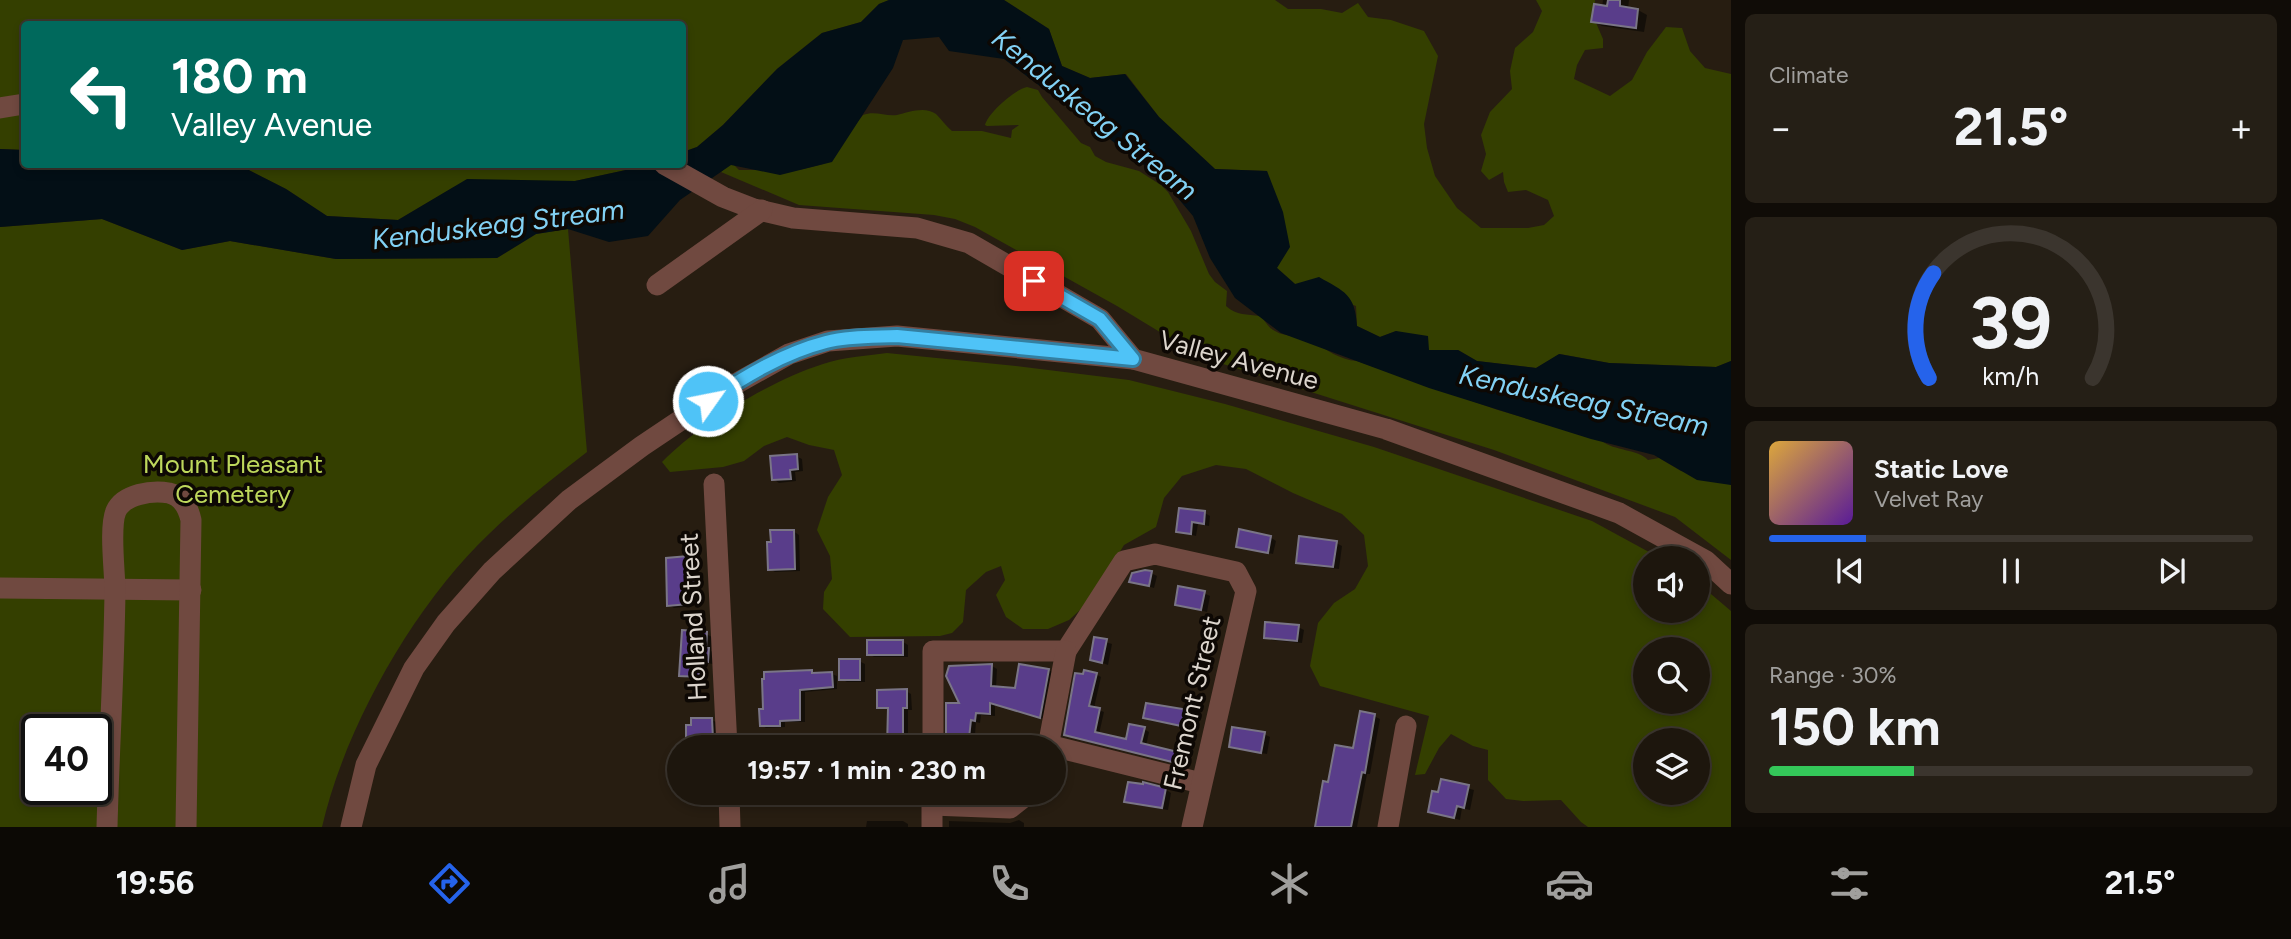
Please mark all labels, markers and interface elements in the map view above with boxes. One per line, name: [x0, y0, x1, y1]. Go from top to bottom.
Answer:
water label: Kenduskeag Stream: [985, 21, 1205, 207]
text: 180 m: [171, 46, 308, 105]
icon: left: [56, 49, 147, 140]
text: Climate: [1769, 61, 1848, 89]
text: 21.5°: [1954, 96, 2068, 158]
text: −: [1769, 105, 1793, 151]
text: +: [2229, 105, 2253, 151]
text: Valley Avenue: [171, 106, 372, 144]
water label: Kenduskeag Stream: [370, 192, 626, 256]
pin: [1004, 251, 1064, 311]
icon: arrive: [1015, 262, 1053, 300]
text: 39: [1970, 279, 2052, 366]
street label: Valley Avenue: [1156, 323, 1322, 397]
water label: Kenduskeag Stream: [1456, 357, 1712, 443]
text: km/h: [1982, 361, 2040, 391]
position arrow: [671, 364, 745, 438]
park label: Mount Pleasant Cemetery: [143, 448, 323, 510]
text: Static Love: [1874, 453, 2008, 485]
text: Velvet Ray: [1874, 485, 1983, 513]
street label: Holland Street: [673, 532, 713, 702]
map controls: [1633, 546, 1710, 805]
button: sound: [1633, 546, 1710, 623]
icon: previous: [1831, 552, 1869, 590]
icon: pause: [1992, 552, 2030, 590]
icon: next: [2153, 552, 2191, 590]
street label: Fremont Street: [1156, 613, 1228, 793]
button: search: [1633, 637, 1710, 714]
text: Range · 30%: [1769, 661, 1897, 689]
text: 150 km: [1769, 696, 1941, 758]
speed limit sign: 40: [21, 714, 112, 805]
button: layers: [1633, 728, 1710, 805]
text: 19:57 · 1 min · 230 m: [747, 754, 986, 786]
icon: directions: [425, 859, 474, 908]
icon: music: [705, 859, 754, 908]
icon: phone: [985, 859, 1034, 908]
icon: climate: [1265, 859, 1314, 908]
icon: car: [1545, 859, 1594, 908]
icon: filters: [1825, 859, 1874, 908]
text: 19:56: [115, 864, 194, 902]
text: 21.5°: [2105, 864, 2175, 902]

